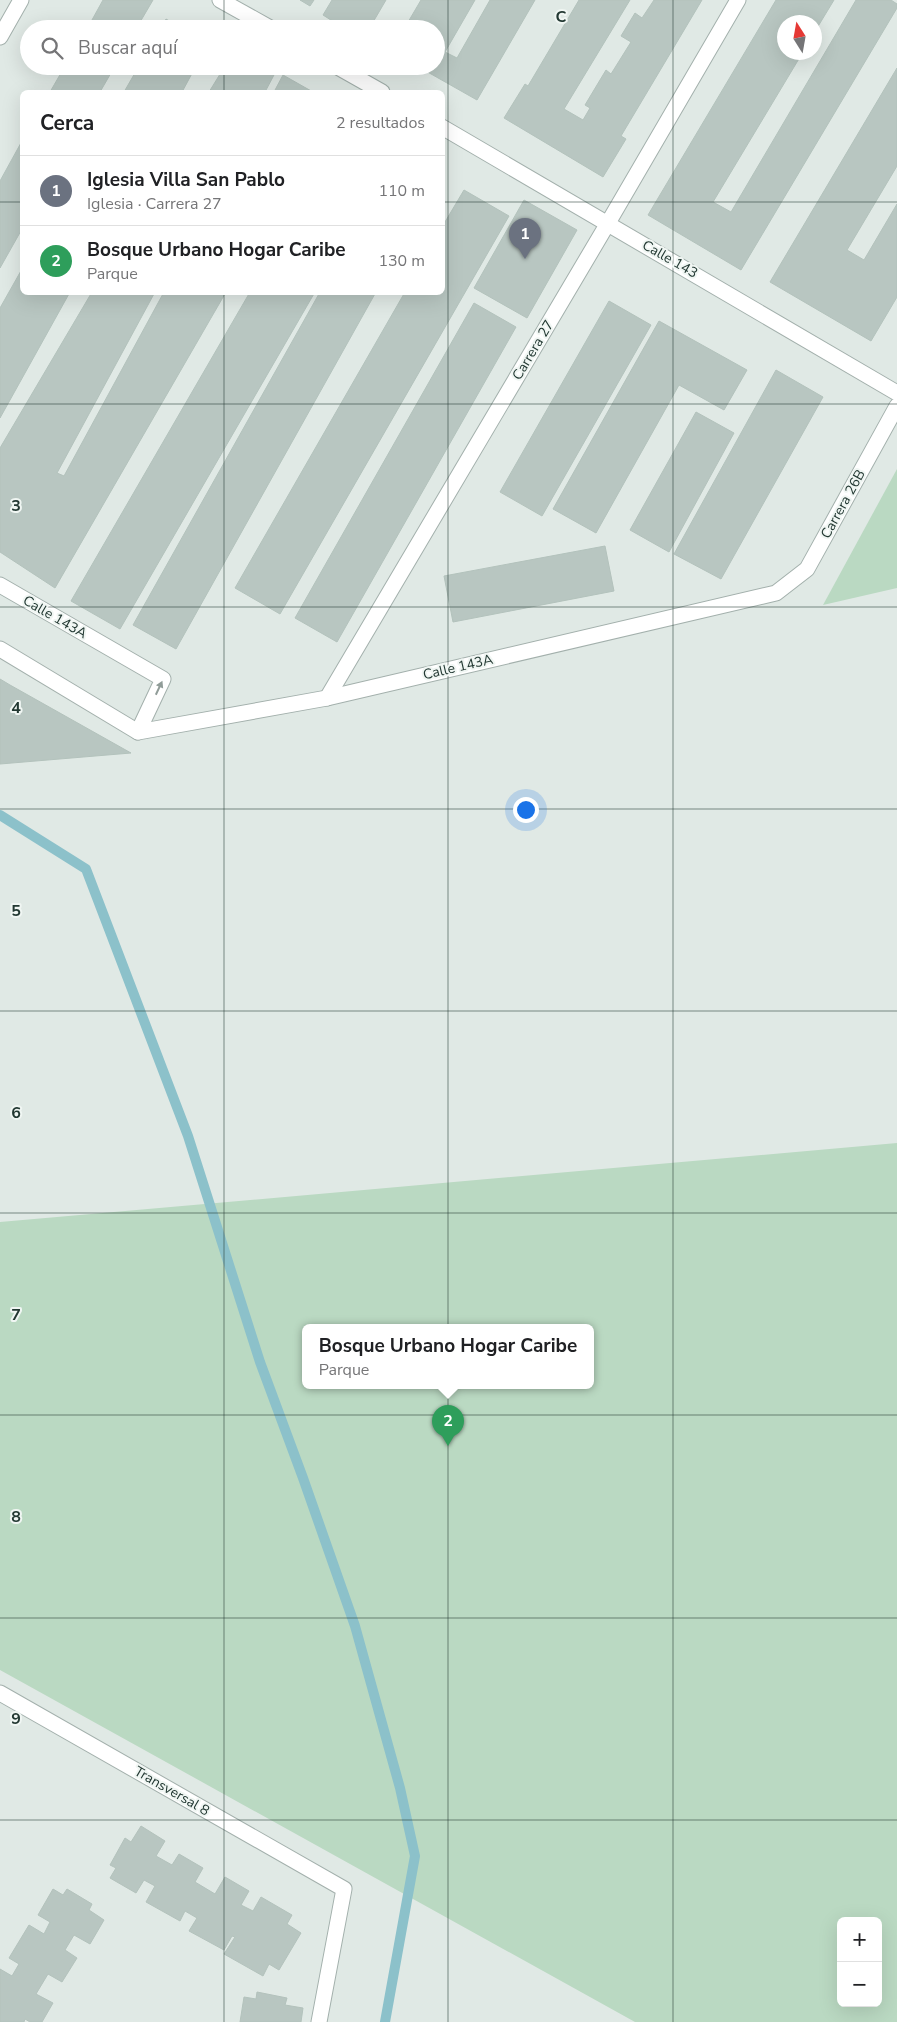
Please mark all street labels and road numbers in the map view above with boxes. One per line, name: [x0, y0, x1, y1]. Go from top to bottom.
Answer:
street label: Calle 143: [639, 236, 701, 282]
street label: Carrera 27: [508, 316, 558, 384]
street label: Carrera 26B: [816, 466, 870, 542]
street label: Calle 143A: [19, 591, 91, 643]
street label: Calle 143A: [421, 650, 495, 684]
street label: Transversal 8: [131, 1762, 213, 1820]

